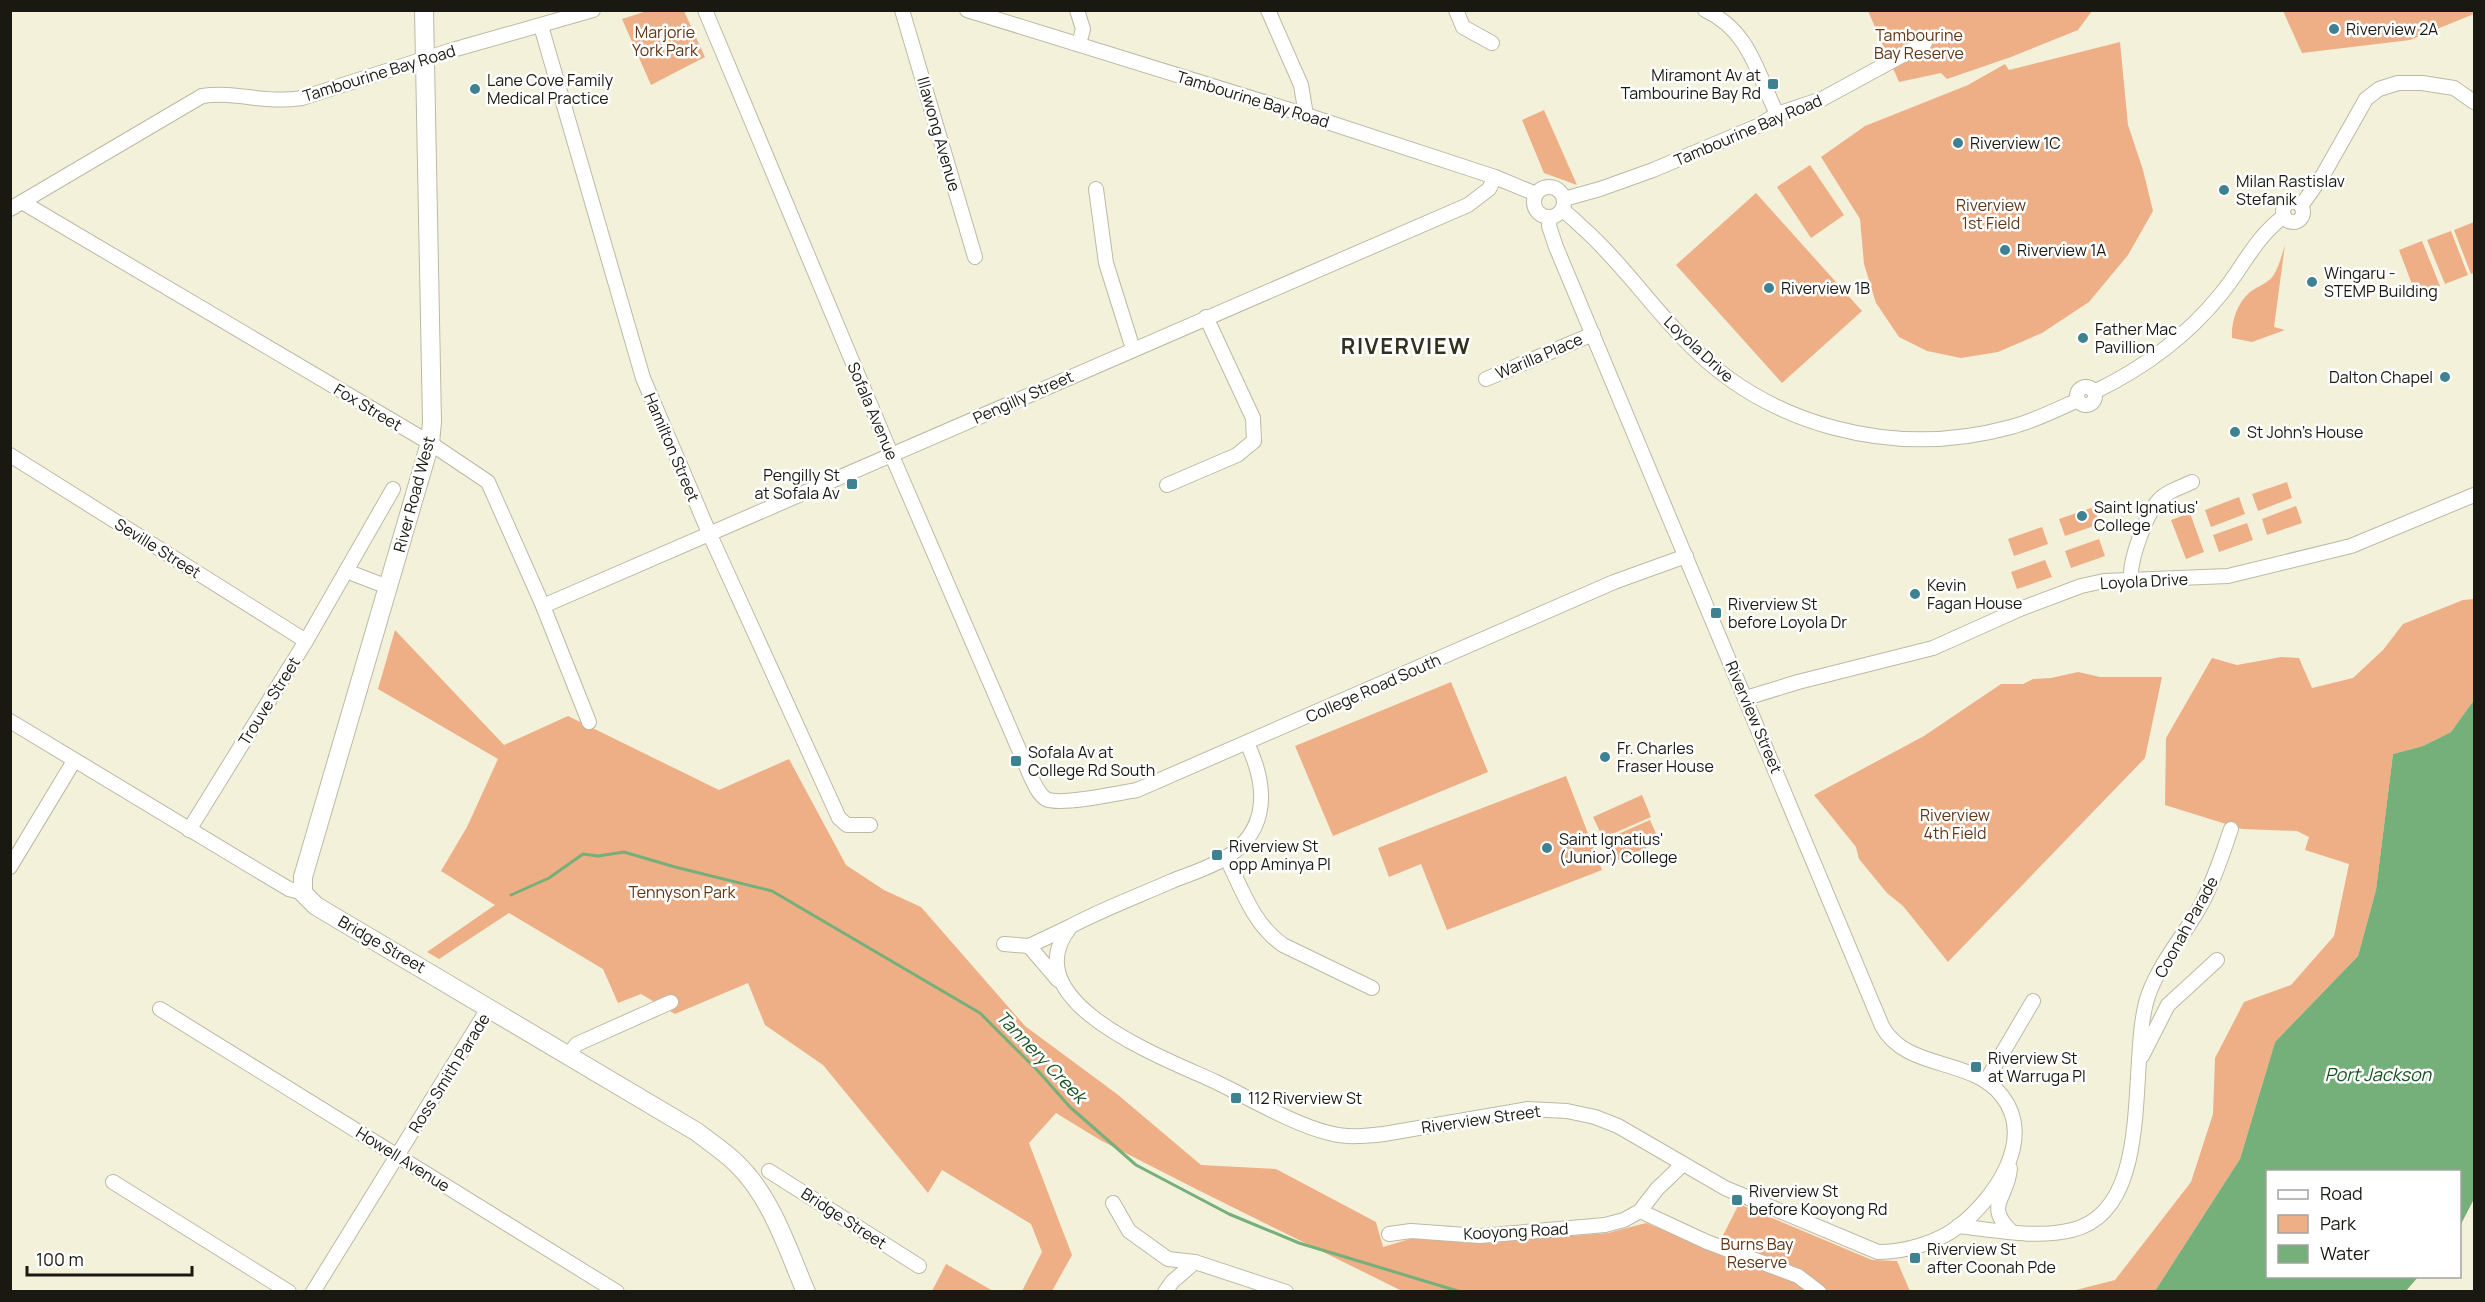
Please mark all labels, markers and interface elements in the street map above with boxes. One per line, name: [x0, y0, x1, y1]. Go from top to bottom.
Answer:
place label: Riverview 2A: [2346, 18, 2438, 40]
park label: Marjorie York Park: [632, 21, 699, 61]
marker: Riverview 2A: [2327, 22, 2341, 36]
park label: Tambourine Bay Reserve: [1874, 24, 1964, 64]
street label: Tambourine Bay Road: [300, 39, 458, 107]
place label: Miramont Av at Tambourine Bay Rd: [1621, 64, 1761, 104]
street label: Tambourine Bay Road: [1174, 65, 1332, 133]
place label: Lane Cove Family Medical Practice: [487, 69, 614, 109]
street label: Illawong Avenue: [912, 74, 966, 194]
marker: Miramont Av at Tambourine Bay Rd: [1766, 77, 1780, 91]
marker: Lane Cove Family Medical Practice: [468, 82, 482, 96]
street label: Tambourine Bay Road: [1671, 89, 1825, 171]
place label: Riverview 1C: [1970, 132, 2061, 154]
marker: Riverview 1C: [1951, 136, 1965, 150]
place label: Milan Rastislav Stefanik: [2236, 170, 2345, 210]
marker: Milan Rastislav Stefanik: [2217, 183, 2231, 197]
park label: Riverview 1st Field: [1956, 194, 2026, 234]
place label: Riverview 1A: [2017, 239, 2107, 261]
marker: Riverview 1A: [1998, 243, 2012, 257]
place label: Wingaru - STEMP Building: [2324, 262, 2438, 302]
marker: Wingaru - STEMP Building: [2305, 275, 2319, 289]
place label: Riverview 1B: [1781, 277, 1870, 299]
marker: Riverview 1B: [1762, 281, 1776, 295]
street label: Loyola Drive: [1659, 311, 1739, 387]
place label: Father Mac Pavillion: [2095, 318, 2177, 358]
street label: Warilla Place: [1492, 328, 1586, 384]
district label: RIVERVIEW: [1341, 331, 1471, 361]
marker: Father Mac Pavillion: [2076, 331, 2090, 345]
street label: Sofala Avenue: [843, 359, 903, 463]
street label: Pengilly Street: [969, 365, 1077, 429]
place label: Dalton Chapel: [2329, 366, 2433, 388]
marker: Dalton Chapel: [2438, 370, 2452, 384]
street label: Fox Street: [330, 378, 406, 436]
street label: Hamilton Street: [639, 389, 705, 505]
place label: St John's House: [2247, 421, 2363, 443]
marker: St John's House: [2228, 425, 2242, 439]
street label: River Road West: [388, 434, 440, 554]
place label: Pengilly St at Sofala Av: [754, 464, 840, 504]
marker: Pengilly St at Sofala Av: [845, 477, 859, 491]
place label: Saint Ignatius' College: [2094, 496, 2198, 536]
marker: Saint Ignatius' College: [2075, 509, 2089, 523]
street label: Seville Street: [111, 513, 205, 583]
street label: Loyola Drive: [2099, 568, 2189, 594]
place label: Kevin Fagan House: [1927, 574, 2022, 614]
marker: Kevin Fagan House: [1908, 587, 1922, 601]
place label: Riverview St before Loyola Dr: [1728, 593, 1847, 633]
marker: Riverview St before Loyola Dr: [1709, 606, 1723, 620]
street label: College Road South: [1302, 648, 1444, 728]
street label: Trouve Street: [233, 652, 305, 750]
street label: Riverview Street: [1720, 657, 1788, 777]
place label: Fr. Charles Fraser House: [1617, 737, 1714, 777]
place label: Sofala Av at College Rd South: [1028, 741, 1155, 781]
marker: Fr. Charles Fraser House: [1598, 750, 1612, 764]
marker: Sofala Av at College Rd South: [1009, 754, 1023, 768]
park label: Riverview 4th Field: [1920, 804, 1990, 844]
place label: Saint Ignatius' (Junior) College: [1559, 828, 1677, 868]
place label: Riverview St opp Aminya Pl: [1229, 835, 1331, 875]
marker: Saint Ignatius' (Junior) College: [1540, 841, 1554, 855]
marker: Riverview St opp Aminya Pl: [1210, 848, 1224, 862]
street label: Coonah Parade: [2149, 872, 2223, 982]
park label: Tennyson Park: [629, 881, 737, 903]
street label: Bridge Street: [334, 910, 430, 978]
water label: Tannery Creek: [991, 1005, 1094, 1110]
street label: Ross Smith Parade: [403, 1009, 495, 1137]
place label: Riverview St at Warruga Pl: [1988, 1047, 2086, 1087]
marker: Riverview St at Warruga Pl: [1969, 1060, 1983, 1074]
water label: Port Jackson: [2325, 1062, 2433, 1086]
place label: 112 Riverview St: [1248, 1087, 1362, 1109]
marker: 112 Riverview St: [1229, 1091, 1243, 1105]
street label: Riverview Street: [1420, 1100, 1542, 1138]
street label: Howell Avenue: [352, 1121, 454, 1197]
legend: [2266, 1170, 2461, 1278]
place label: Riverview St before Kooyong Rd: [1749, 1180, 1888, 1220]
text: Road: [2320, 1181, 2363, 1205]
street label: Bridge Street: [797, 1182, 891, 1254]
marker: Riverview St before Kooyong Rd: [1730, 1193, 1744, 1207]
text: Park: [2320, 1211, 2357, 1235]
street label: Kooyong Road: [1463, 1217, 1569, 1245]
park label: Burns Bay Reserve: [1721, 1233, 1794, 1273]
place label: Riverview St after Coonah Pde: [1927, 1238, 2056, 1278]
scale bar: [27, 1239, 192, 1277]
text: Water: [2320, 1241, 2370, 1265]
text: 100 m: [36, 1247, 84, 1271]
marker: Riverview St after Coonah Pde: [1908, 1251, 1922, 1265]

